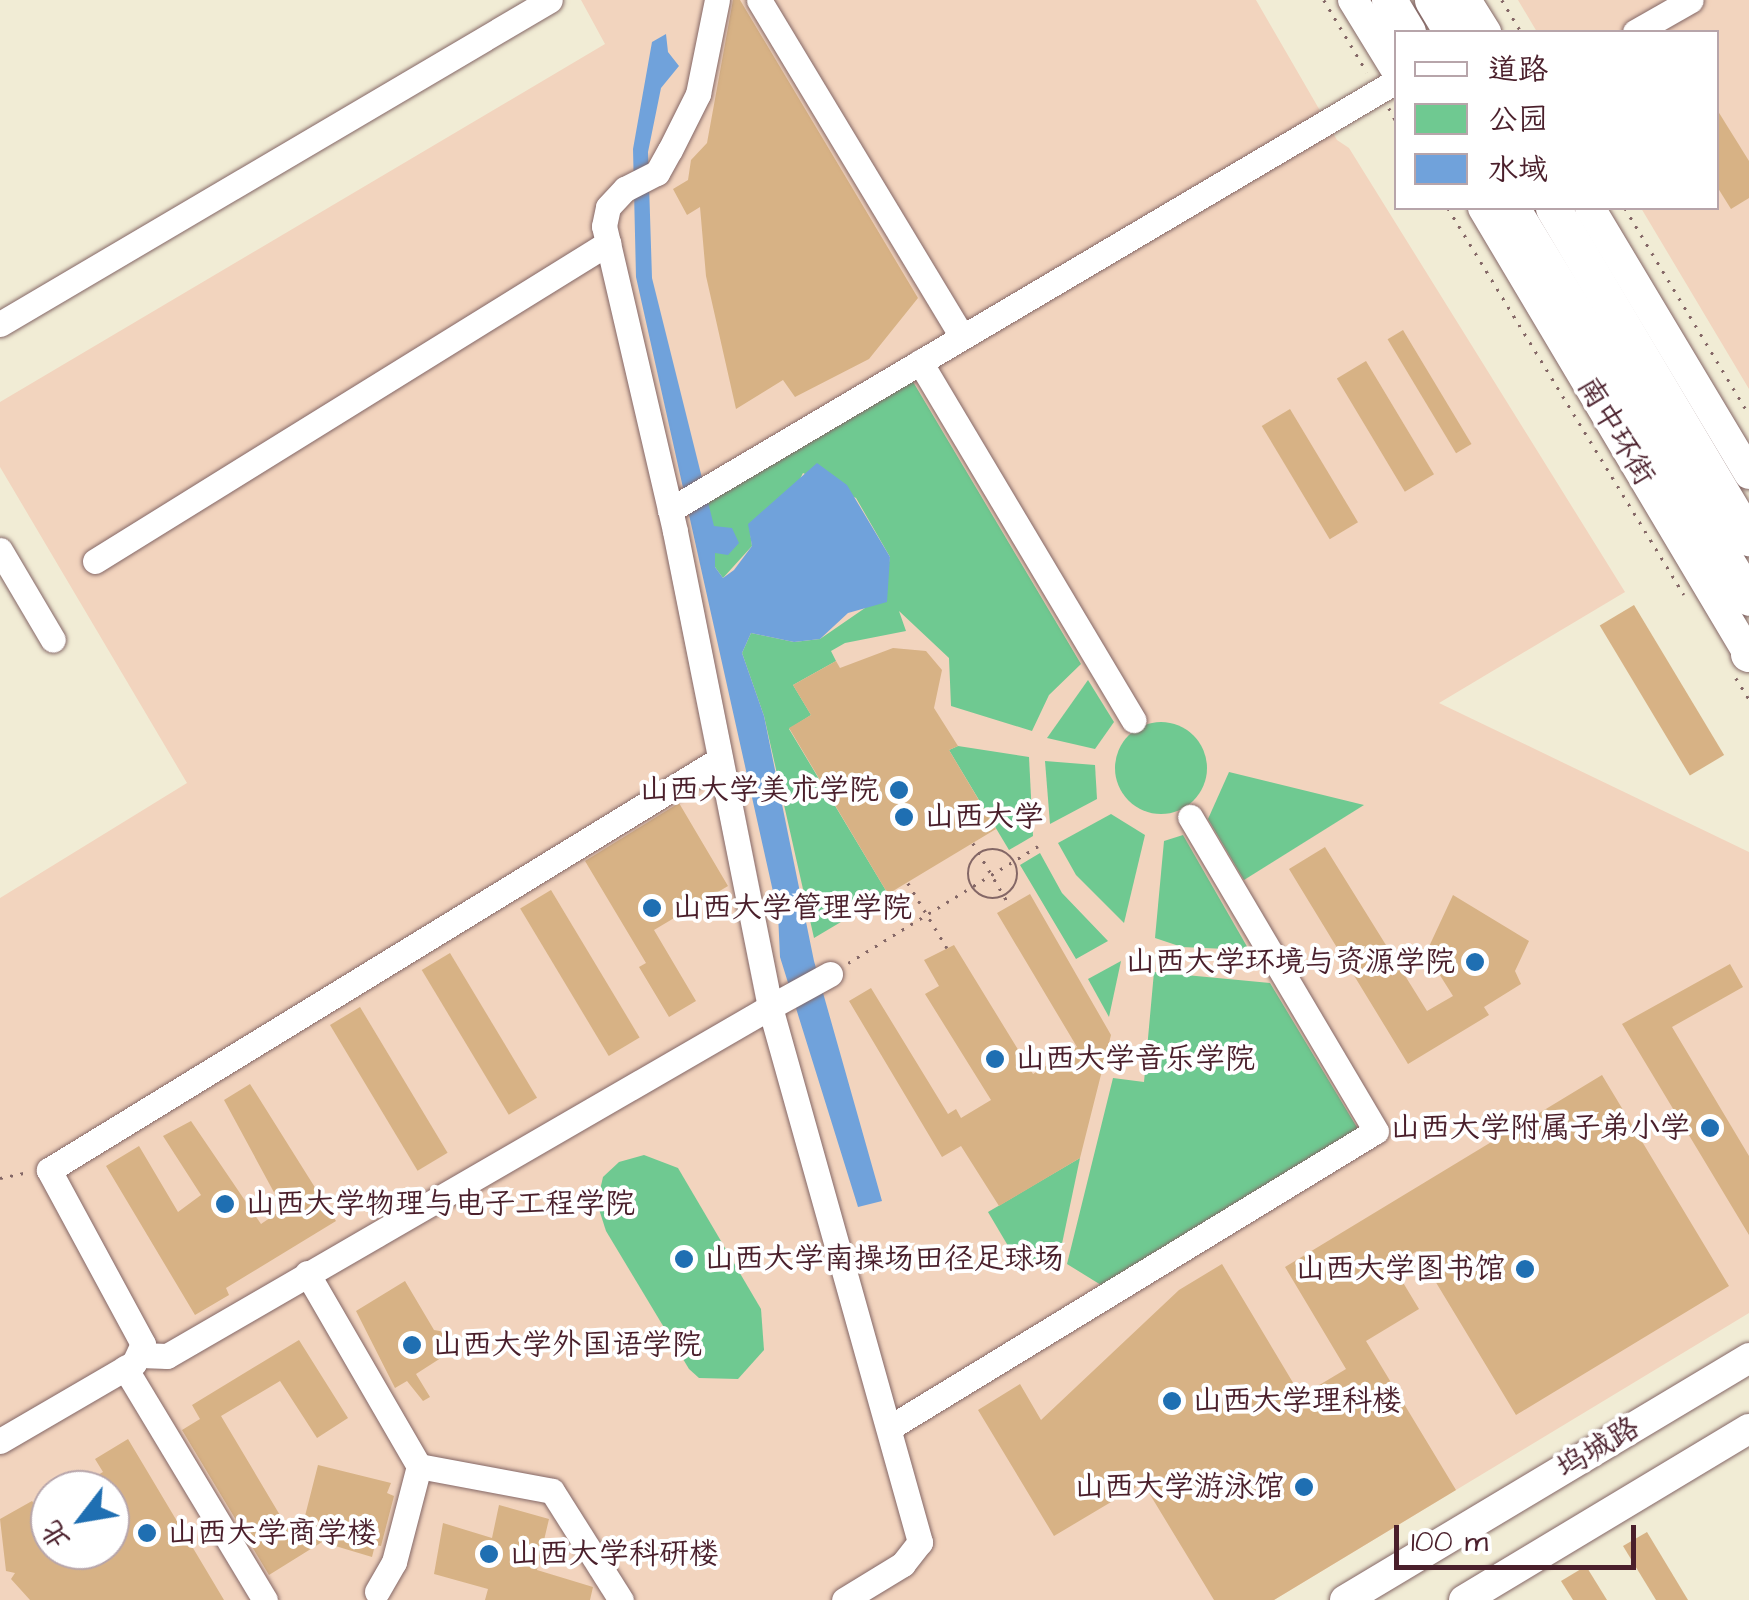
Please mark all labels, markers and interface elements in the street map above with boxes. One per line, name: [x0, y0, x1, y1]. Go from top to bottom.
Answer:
legend: [1394, 30, 1719, 210]
text: 道路: [1488, 49, 1548, 91]
text: 公园: [1488, 99, 1548, 141]
text: 水域: [1488, 149, 1548, 191]
street label: 南中环街: [1570, 370, 1662, 492]
place label: 山西大学美术学院: [639, 772, 879, 808]
marker: 山西大学美术学院: [888, 779, 910, 801]
place label: 山西大学: [924, 799, 1044, 835]
marker: 山西大学: [893, 806, 915, 828]
place label: 山西大学管理学院: [672, 890, 912, 926]
marker: 山西大学管理学院: [641, 897, 663, 919]
place label: 山西大学环境与资源学院: [1125, 944, 1455, 980]
marker: 山西大学环境与资源学院: [1464, 951, 1486, 973]
place label: 山西大学音乐学院: [1015, 1041, 1255, 1077]
marker: 山西大学音乐学院: [984, 1048, 1006, 1070]
place label: 山西大学附属子弟小学: [1390, 1110, 1690, 1146]
marker: 山西大学附属子弟小学: [1699, 1117, 1721, 1139]
place label: 山西大学物理与电子工程学院: [245, 1186, 635, 1222]
marker: 山西大学物理与电子工程学院: [214, 1193, 236, 1215]
place label: 山西大学南操场田径足球场: [704, 1241, 1064, 1277]
marker: 山西大学南操场田径足球场: [673, 1248, 695, 1270]
place label: 山西大学图书馆: [1295, 1251, 1505, 1287]
marker: 山西大学图书馆: [1514, 1258, 1536, 1280]
place label: 山西大学外国语学院: [432, 1327, 702, 1363]
marker: 山西大学外国语学院: [401, 1334, 423, 1356]
place label: 山西大学理科楼: [1192, 1383, 1402, 1419]
marker: 山西大学理科楼: [1161, 1390, 1183, 1412]
street label: 坞城路: [1550, 1409, 1646, 1487]
place label: 山西大学游泳馆: [1074, 1469, 1284, 1505]
north arrow: [30, 1470, 130, 1570]
marker: 山西大学游泳馆: [1293, 1476, 1315, 1498]
scale bar: [1399, 1505, 1642, 1567]
text: 北: [32, 1513, 80, 1557]
place label: 山西大学商学楼: [167, 1515, 377, 1551]
text: 100 m: [1411, 1521, 1488, 1563]
marker: 山西大学商学楼: [136, 1522, 158, 1544]
place label: 山西大学科研楼: [509, 1536, 719, 1572]
marker: 山西大学科研楼: [478, 1543, 500, 1565]

